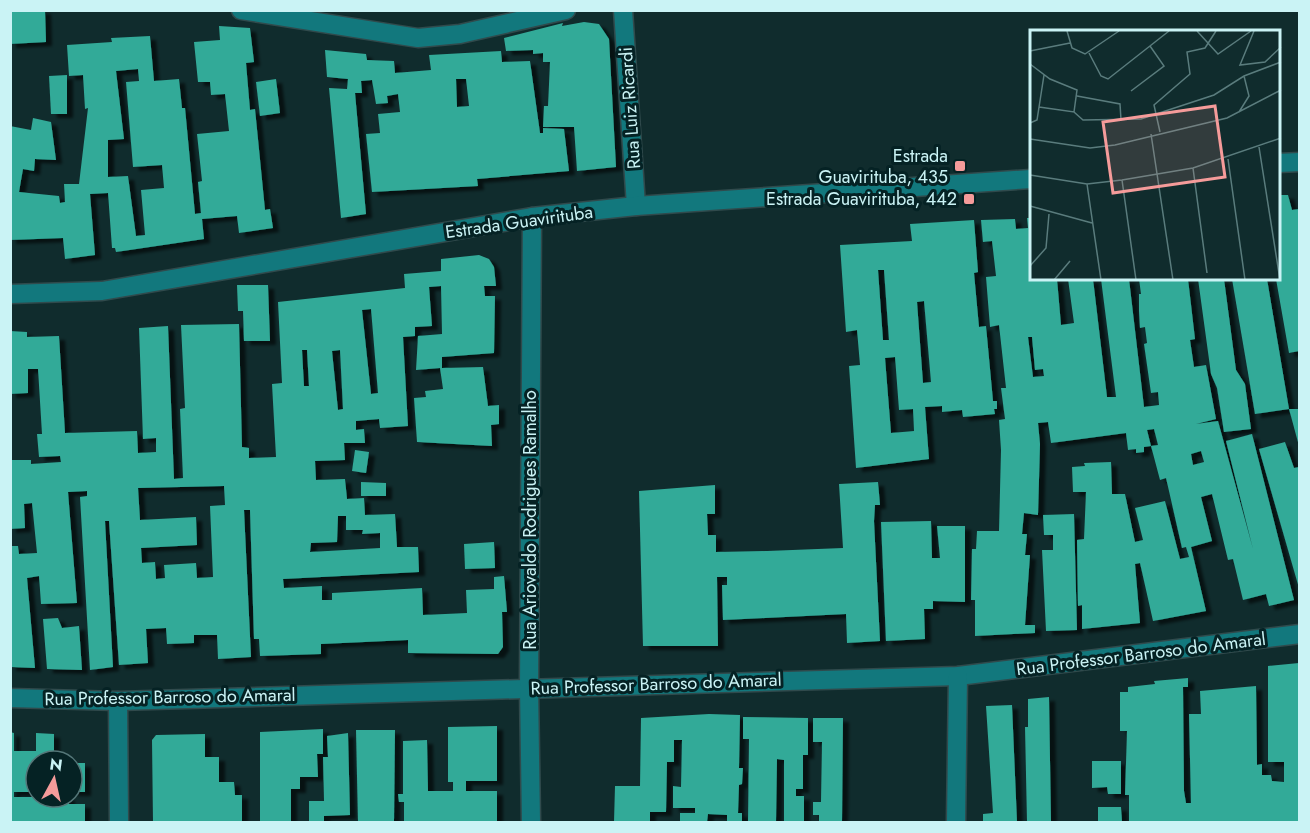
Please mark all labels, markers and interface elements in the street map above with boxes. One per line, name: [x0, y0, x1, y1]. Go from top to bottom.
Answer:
inset map: [1030, 30, 1280, 280]
street label: Rua Luiz Ricardi: [613, 46, 647, 170]
place label: Estrada Guavirituba, 435: [818, 143, 948, 190]
marker: Estrada Guavirituba, 435: [953, 159, 967, 173]
place label: Estrada Guavirituba, 442: [766, 186, 957, 212]
marker: Estrada Guavirituba, 442: [962, 192, 976, 206]
street label: Estrada Guavirituba: [444, 199, 594, 245]
street label: Rua Ariovaldo Rodrigues Ramalho: [517, 390, 543, 650]
street label: Rua Professor Barroso do Amaral: [1015, 626, 1267, 682]
street label: Rua Professor Barroso do Amaral: [530, 667, 782, 701]
street label: Rua Professor Barroso do Amaral: [44, 682, 296, 712]
north arrow: [24, 749, 84, 809]
text: N: [48, 752, 64, 777]

